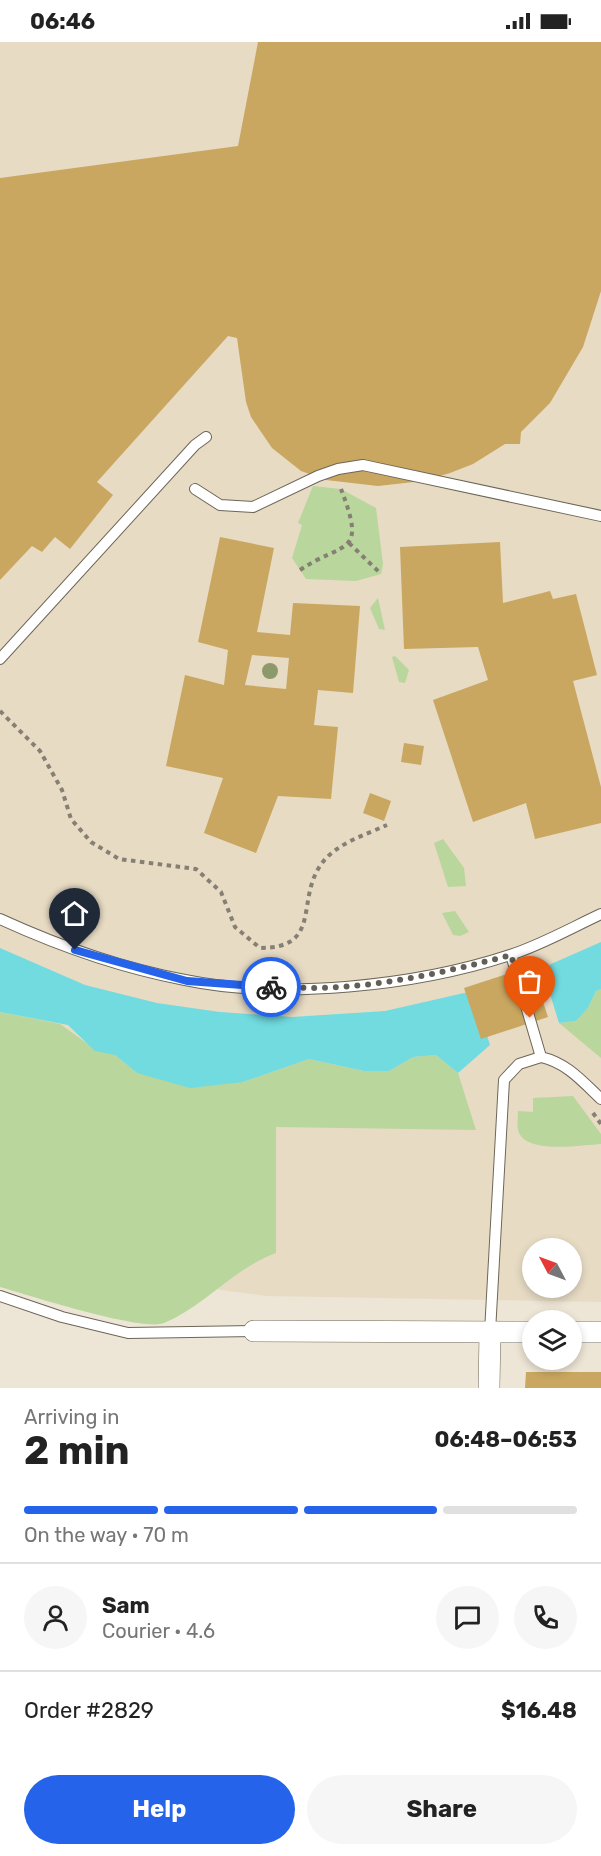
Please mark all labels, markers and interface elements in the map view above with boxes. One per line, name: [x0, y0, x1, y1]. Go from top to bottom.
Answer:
text: 06:46: [30, 8, 95, 35]
pin: [49, 888, 100, 950]
icon: home: [58, 897, 91, 930]
pin: [504, 956, 555, 1018]
courier: [241, 957, 301, 1017]
icon: bag: [513, 965, 546, 998]
icon: bike: [255, 971, 288, 1004]
north arrow: [522, 1238, 582, 1298]
map controls: [522, 1238, 582, 1370]
button: layers: [522, 1310, 582, 1370]
text: Arriving in: [24, 1405, 119, 1429]
text: 06:48–06:53: [434, 1426, 577, 1453]
text: 2 min: [24, 1428, 130, 1474]
text: On the way · 70 m: [24, 1523, 189, 1547]
button: person: [24, 1586, 87, 1649]
button: chat: [436, 1586, 499, 1649]
button: phone: [514, 1586, 577, 1649]
text: Sam: [102, 1592, 150, 1619]
text: Courier · 4.6: [102, 1619, 215, 1643]
text: Order #2829: [24, 1697, 154, 1724]
text: $16.48: [501, 1697, 577, 1724]
button: Help: [24, 1775, 295, 1844]
button: Share: [307, 1775, 577, 1844]

